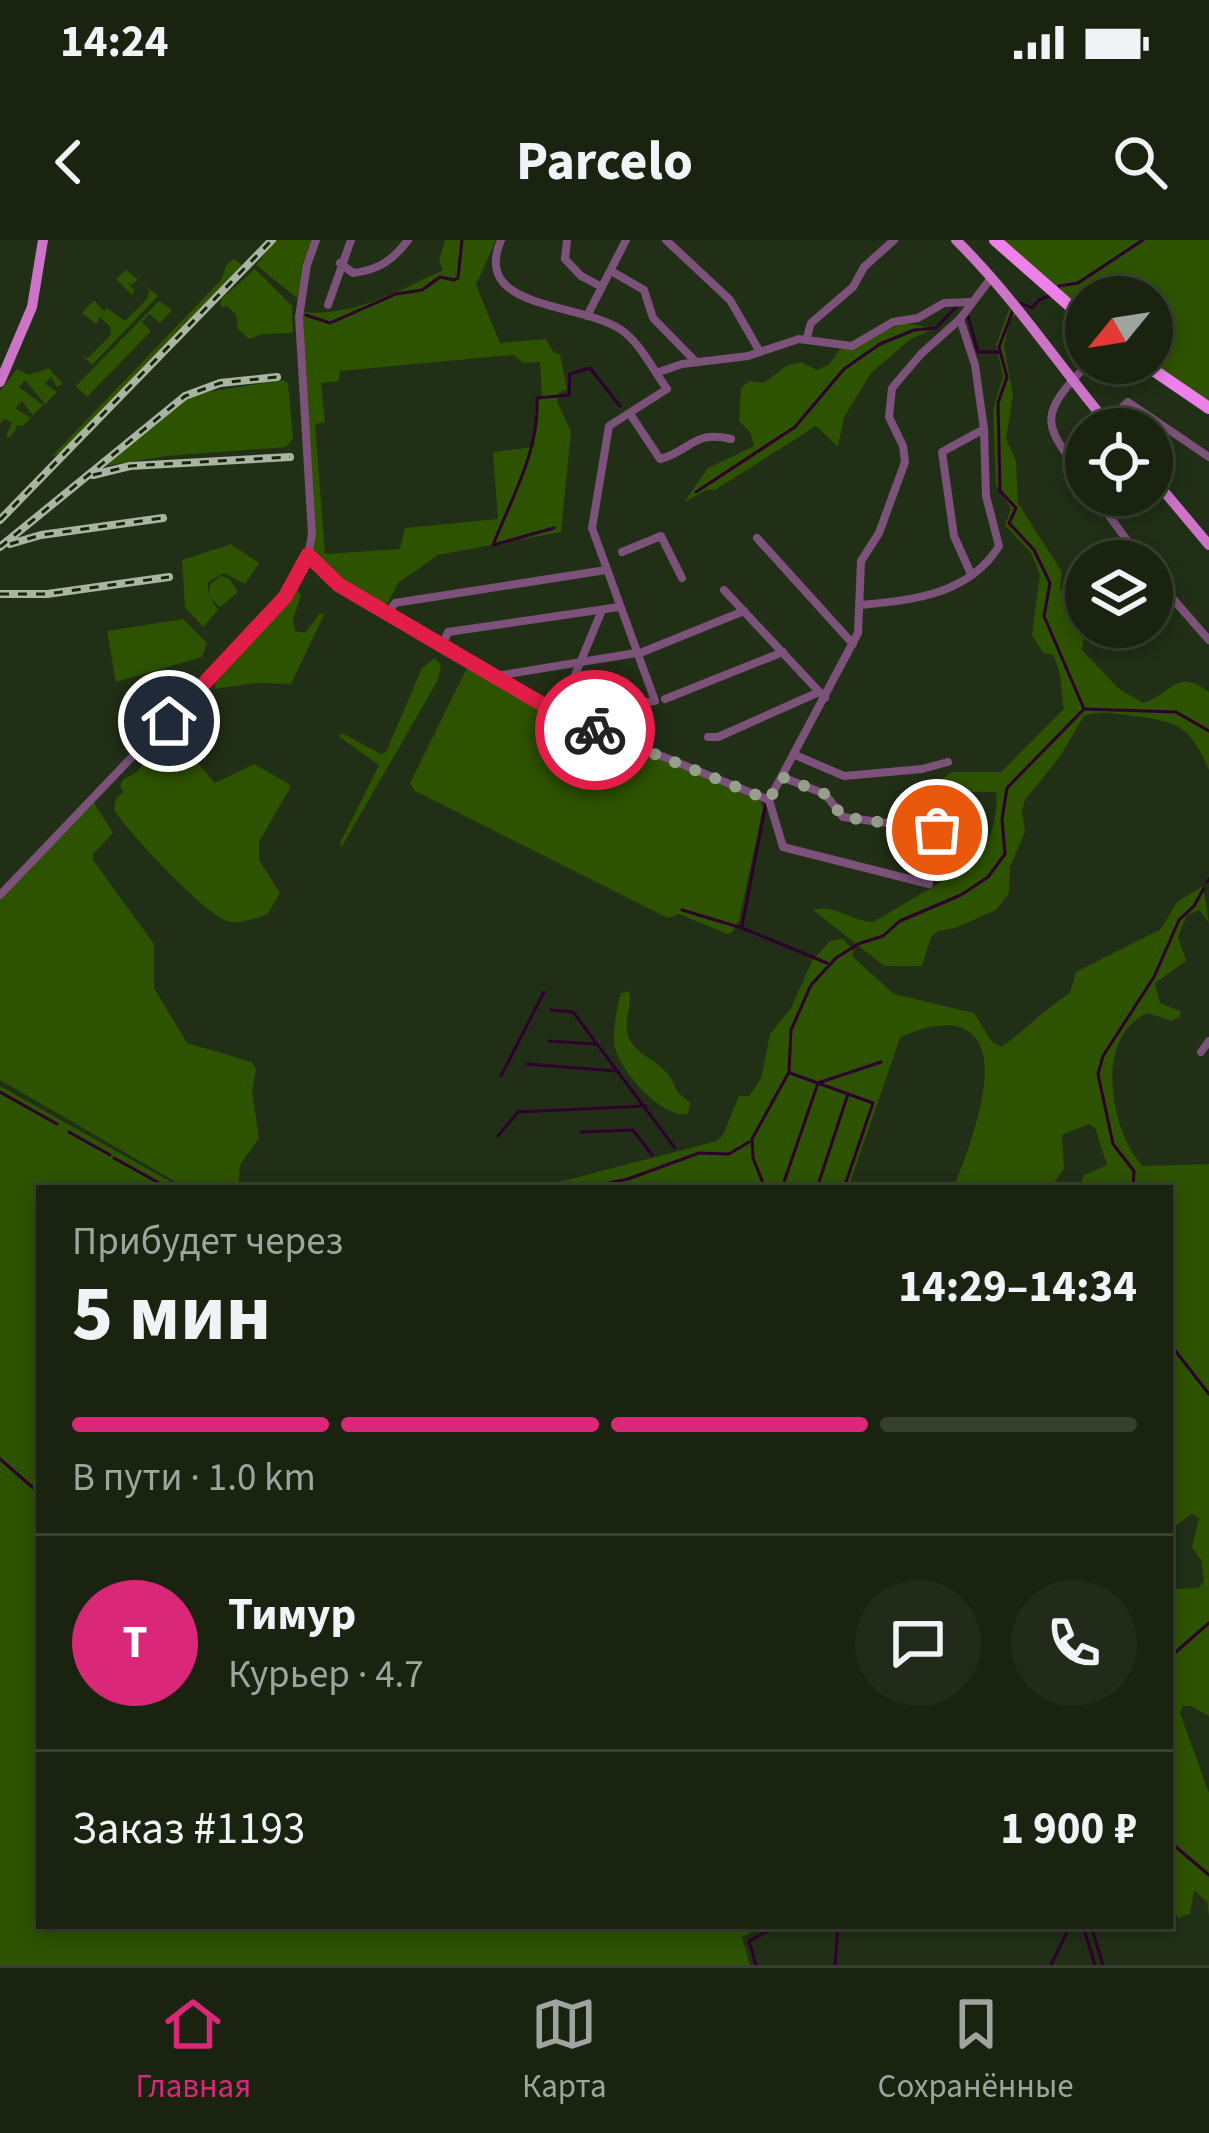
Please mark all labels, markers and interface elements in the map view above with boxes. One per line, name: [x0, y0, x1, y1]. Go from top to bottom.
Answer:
text: 14:24: [60, 10, 169, 74]
text: Parcelo: [516, 124, 693, 201]
icon: back: [36, 129, 102, 195]
icon: search: [1107, 129, 1173, 195]
north arrow: [1065, 276, 1173, 384]
map controls: [1065, 276, 1173, 648]
button: locate: [1065, 408, 1173, 516]
button: layers: [1065, 540, 1173, 648]
pin: [118, 670, 220, 772]
courier: [535, 670, 655, 790]
icon: home: [136, 688, 202, 754]
icon: bike: [562, 697, 628, 763]
pin: [886, 779, 988, 881]
icon: bag: [904, 797, 970, 863]
text: Прибудет через: [72, 1214, 343, 1270]
text: 14:29–14:34: [898, 1255, 1137, 1319]
text: 5 мин: [72, 1259, 271, 1370]
text: В пути · 1.0 km: [72, 1450, 316, 1506]
button: chat: [855, 1580, 981, 1706]
button: phone: [1011, 1580, 1137, 1706]
text: Тимур: [228, 1583, 356, 1647]
text: Т: [122, 1611, 148, 1675]
text: Курьер · 4.7: [228, 1647, 424, 1703]
text: Заказ #1193: [72, 1797, 305, 1861]
text: 1 900 ₽: [1000, 1797, 1137, 1861]
tab: Главная: [135, 1991, 251, 2110]
tab: Карта: [522, 1991, 607, 2110]
tab: Сохранённые: [878, 1991, 1074, 2110]

